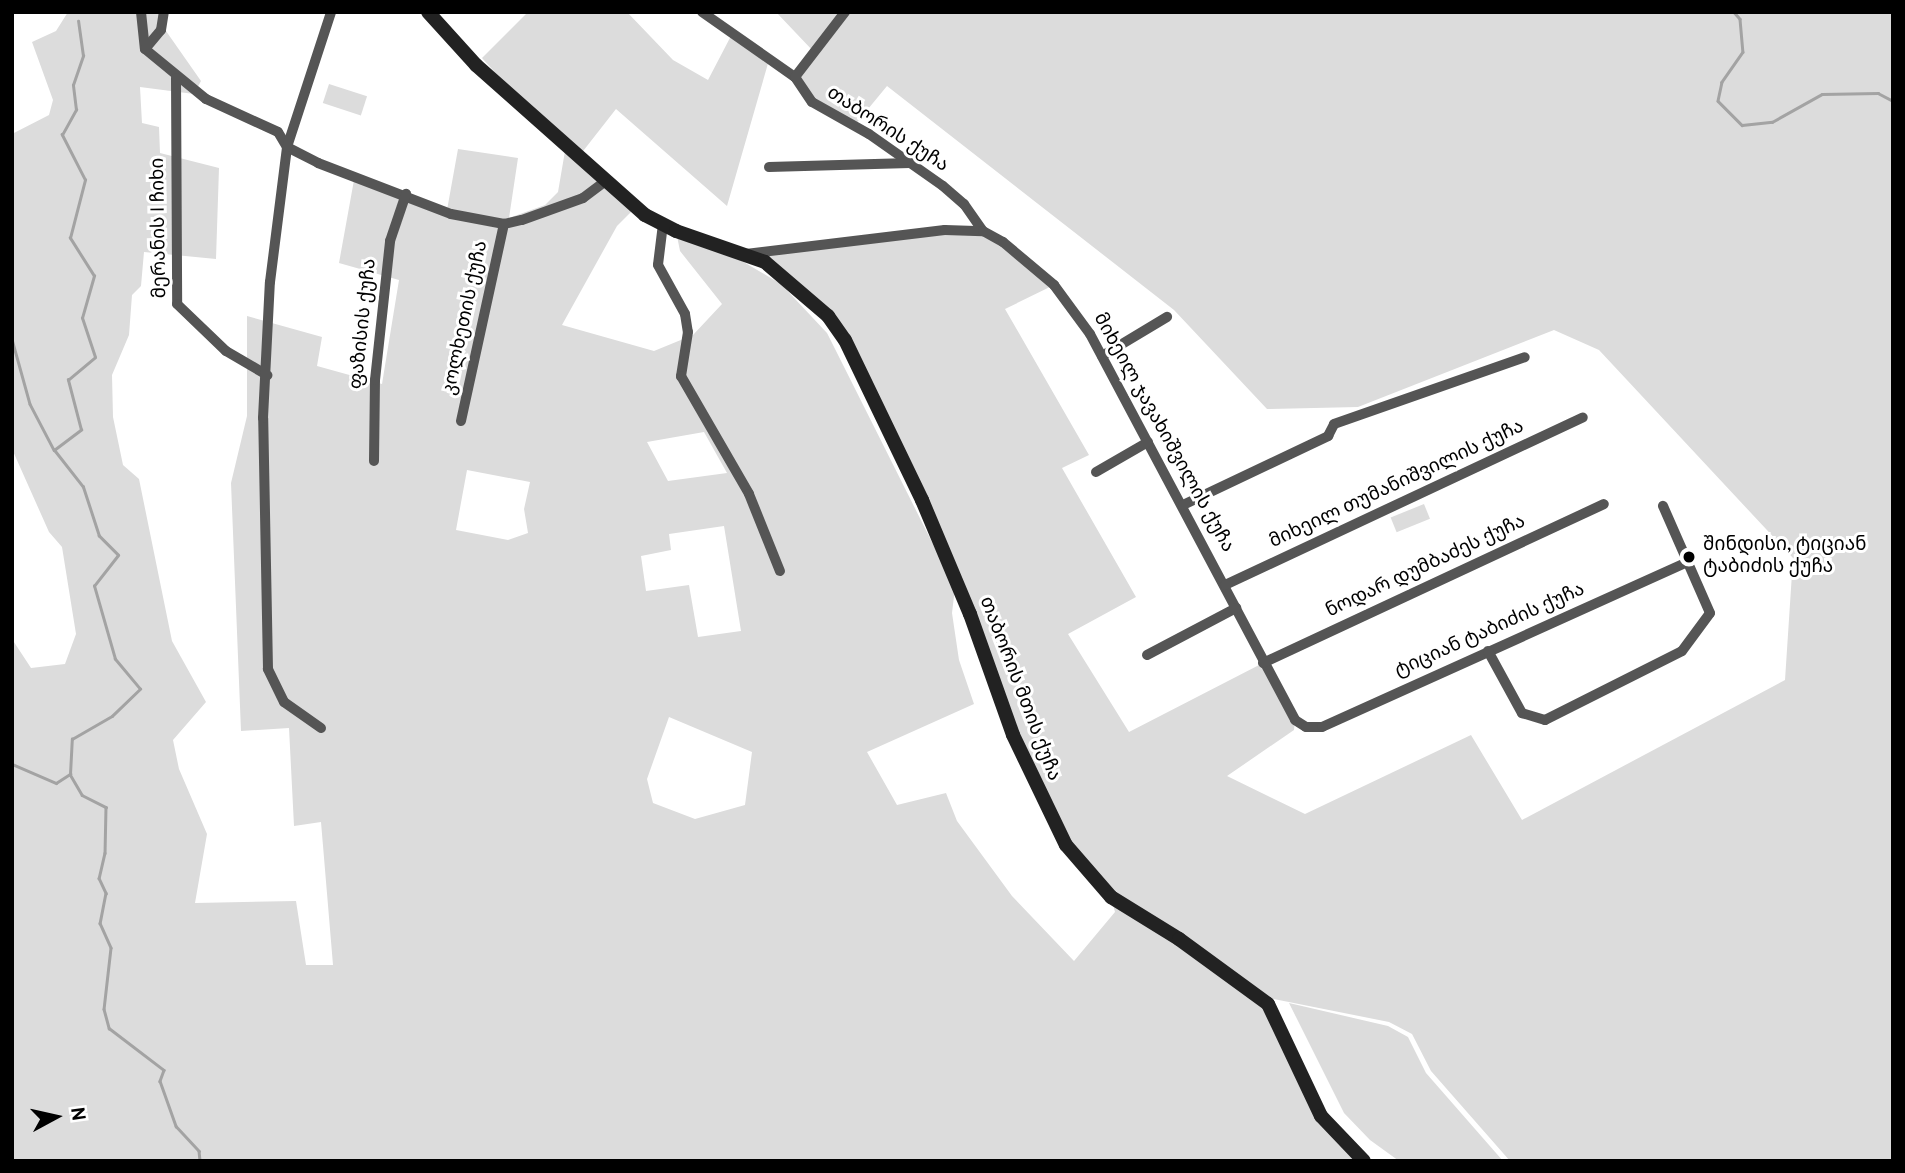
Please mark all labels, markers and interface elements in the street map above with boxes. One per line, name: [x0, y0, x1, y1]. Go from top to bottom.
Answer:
street label: თაბორის ქუჩა: [822, 82, 952, 178]
street label: მერანის I ჩიხი: [147, 157, 173, 299]
street label: კოლხეთის ქუჩა: [439, 239, 493, 397]
street label: ფაზისის ქუჩა: [346, 257, 382, 391]
street label: მიხეილ ჯავახიშვილის ქუჩა: [1088, 309, 1238, 557]
street label: მიხეილ თუმანიშვილის ქუჩა: [1266, 416, 1528, 554]
street label: ნოდარ დუმბაძეს ქუჩა: [1323, 511, 1529, 623]
place label: შინდისი, ტიციან ტაბიძის ქუჩა: [1703, 535, 1867, 579]
marker: შინდისი, ტიციან ტაბიძის ქუჩა: [1681, 549, 1697, 565]
street label: ტიციან ტაბიძის ქუჩა: [1391, 579, 1589, 683]
street label: თაბორის მთის ქუჩა: [973, 594, 1065, 784]
north arrow: [21, 1082, 91, 1152]
text: N: [64, 1106, 90, 1123]

